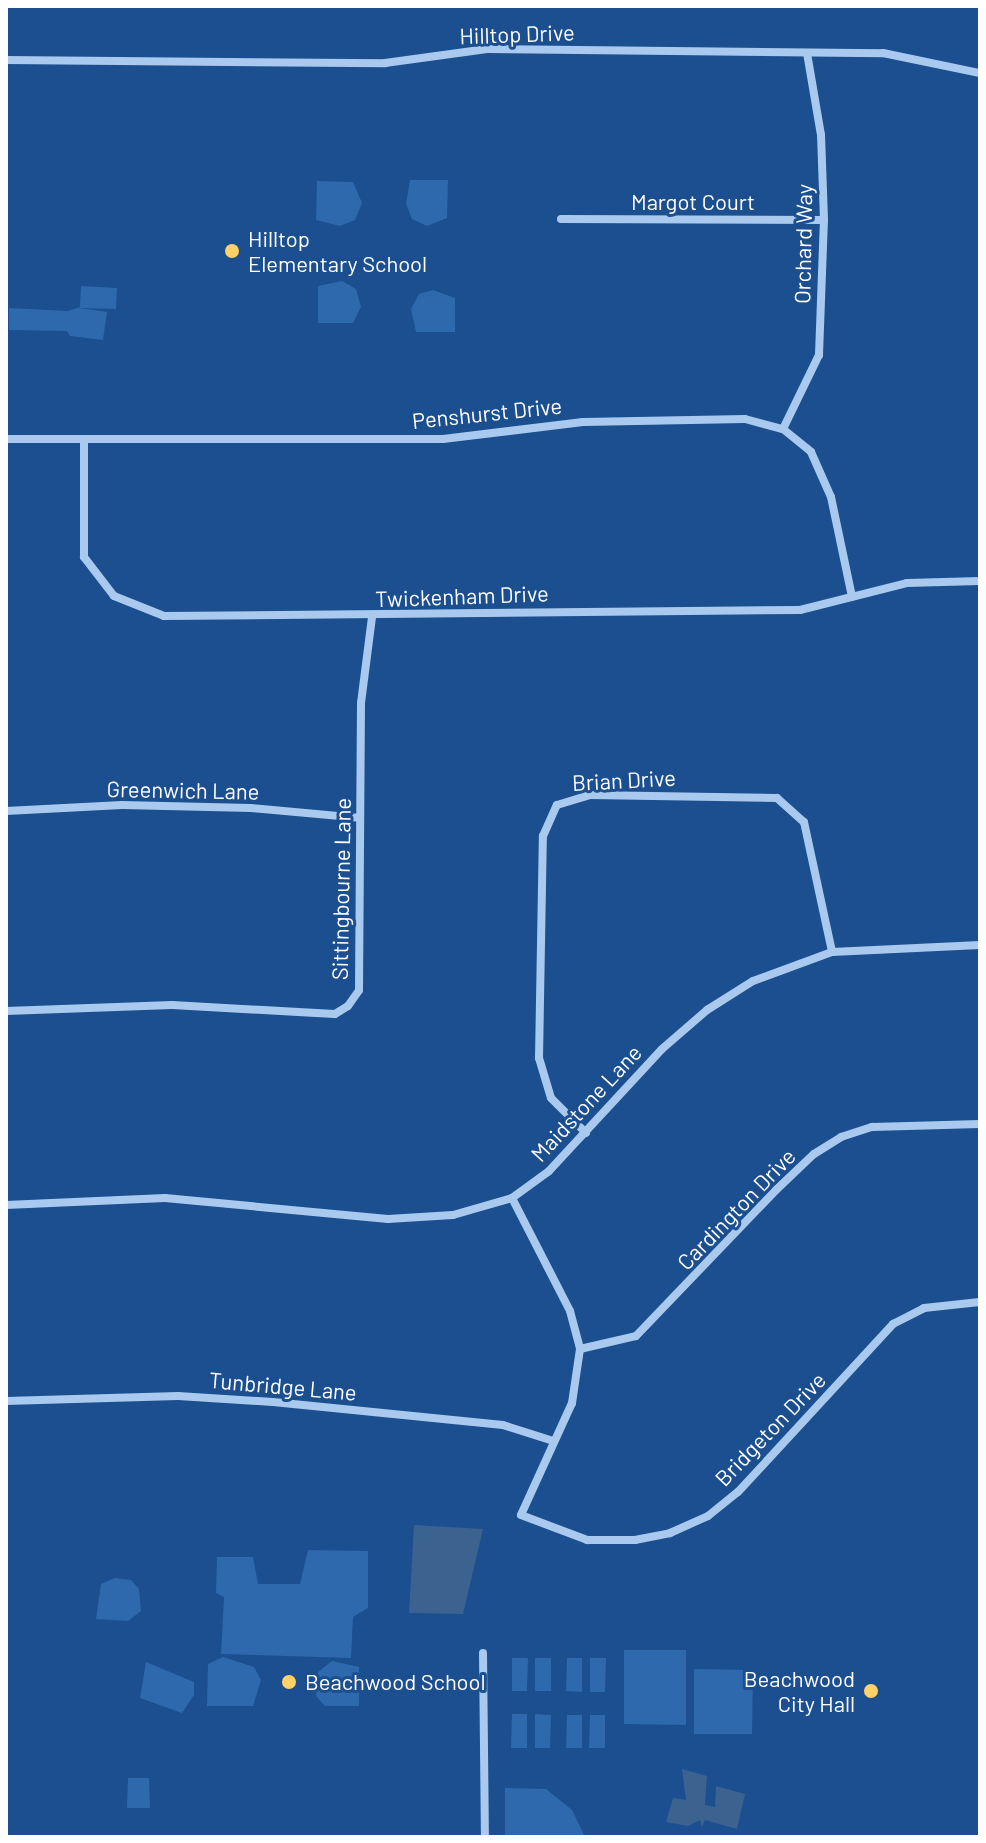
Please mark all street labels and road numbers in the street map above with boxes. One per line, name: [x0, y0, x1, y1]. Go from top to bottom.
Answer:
street label: Hilltop Drive: [459, 19, 575, 49]
street label: Orchard Way: [789, 184, 817, 304]
street label: Margot Court: [631, 189, 755, 215]
street label: Penshurst Drive: [411, 392, 563, 434]
street label: Twickenham Drive: [375, 580, 549, 612]
street label: Brian Drive: [571, 764, 677, 796]
street label: Greenwich Lane: [106, 775, 260, 805]
street label: Sittingbourne Lane: [326, 798, 356, 980]
street label: Maidstone Lane: [525, 1039, 647, 1167]
street label: Cardington Drive: [671, 1143, 801, 1275]
street label: Tunbridge Lane: [208, 1366, 358, 1406]
street label: Bridgeton Drive: [709, 1367, 831, 1491]

